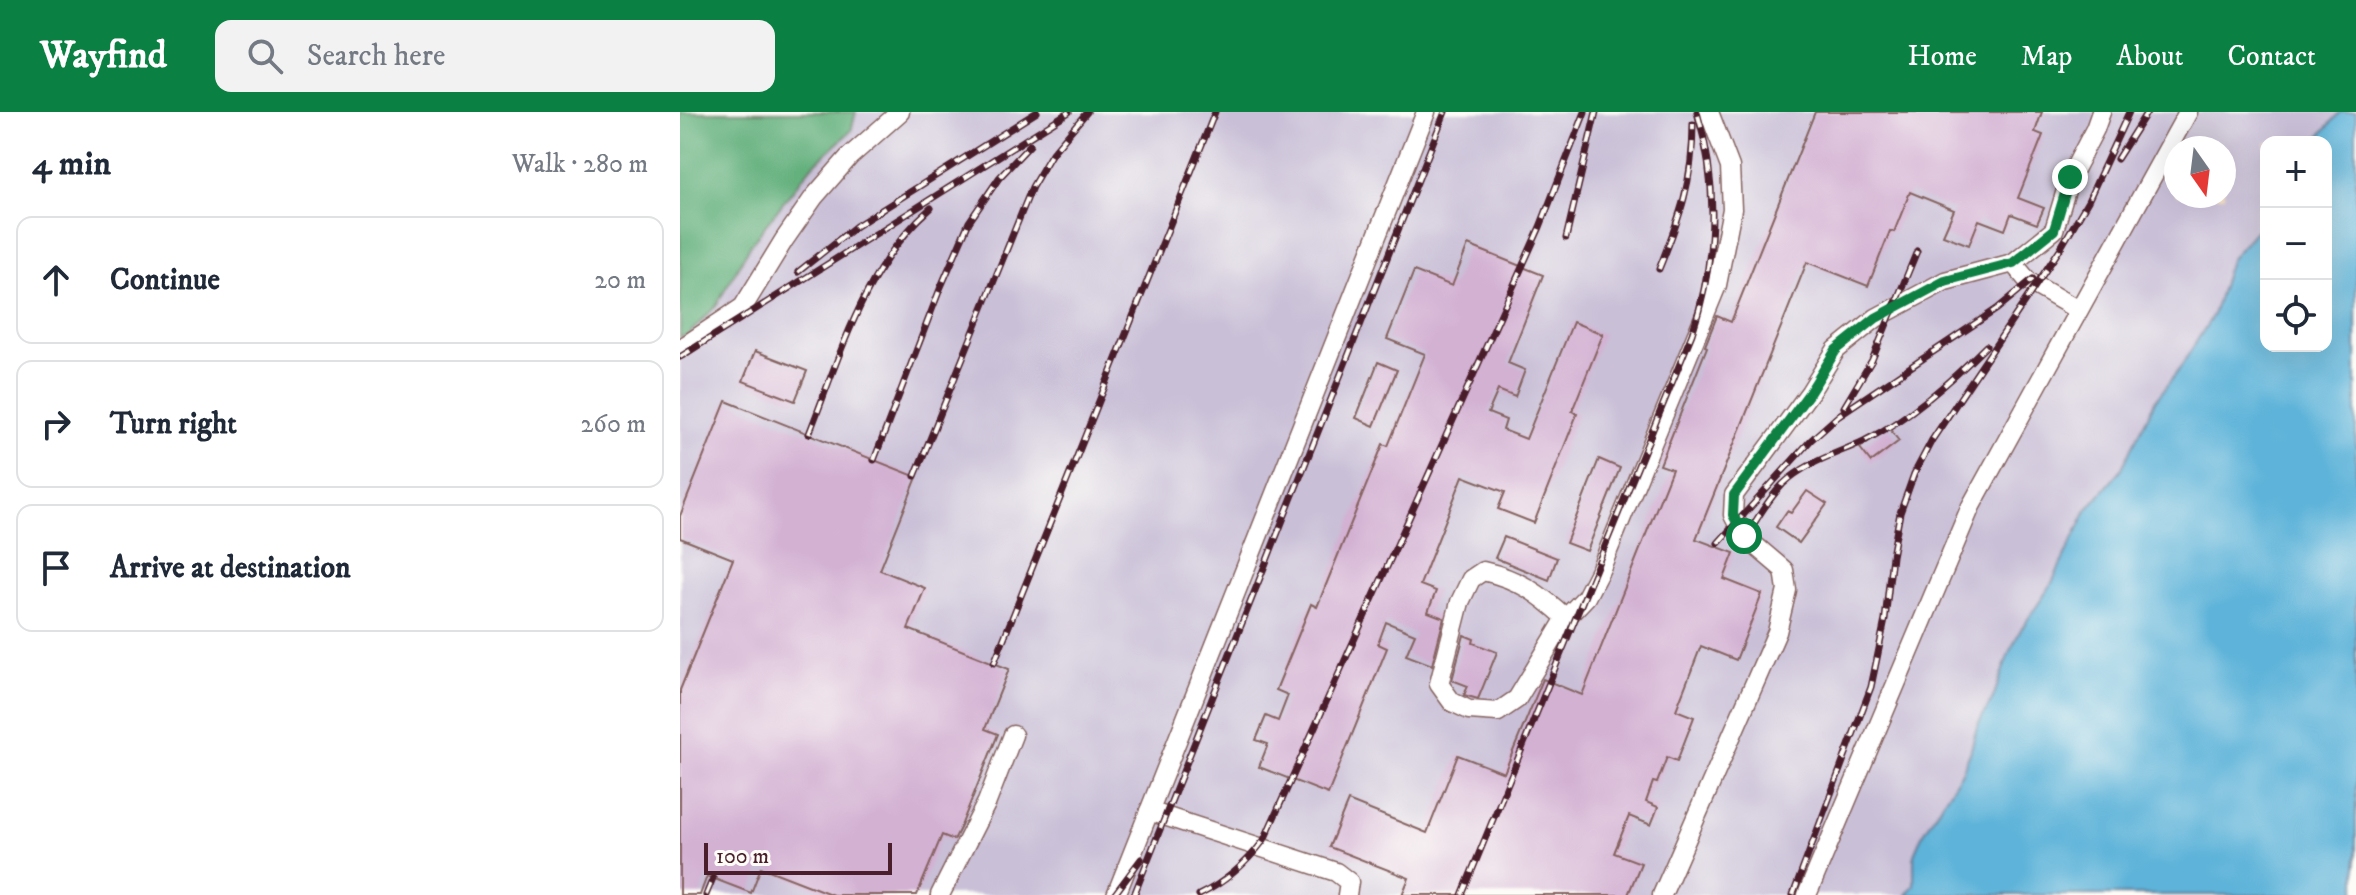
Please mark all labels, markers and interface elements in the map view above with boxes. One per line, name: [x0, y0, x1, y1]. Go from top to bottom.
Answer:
search box: [215, 20, 775, 92]
text: Wayfind: [40, 32, 167, 80]
icon: search: [243, 34, 287, 78]
text: Search here: [307, 38, 445, 75]
text: Home: [1908, 39, 1977, 74]
text: Map: [2021, 39, 2072, 74]
text: About: [2116, 39, 2183, 74]
text: Contact: [2227, 39, 2316, 74]
north arrow: [2164, 136, 2236, 208]
map controls: [2260, 136, 2332, 352]
button: +: [2260, 136, 2332, 208]
text: 4 min: [32, 143, 111, 185]
text: Walk · 280 m: [512, 148, 648, 181]
route end: [2052, 159, 2088, 195]
button: −: [2260, 208, 2332, 280]
icon: ahead: [34, 258, 78, 302]
text: Continue: [110, 262, 220, 299]
text: 20 m: [594, 264, 646, 297]
button: locate: [2260, 280, 2332, 352]
icon: right: [34, 402, 78, 446]
text: Turn right: [110, 406, 237, 443]
text: 260 m: [581, 408, 646, 441]
route start: [1726, 518, 1762, 554]
icon: arrive: [34, 546, 78, 590]
text: Arrive at destination: [110, 550, 351, 587]
scale bar: [704, 839, 892, 875]
text: 100 m: [716, 843, 769, 870]

